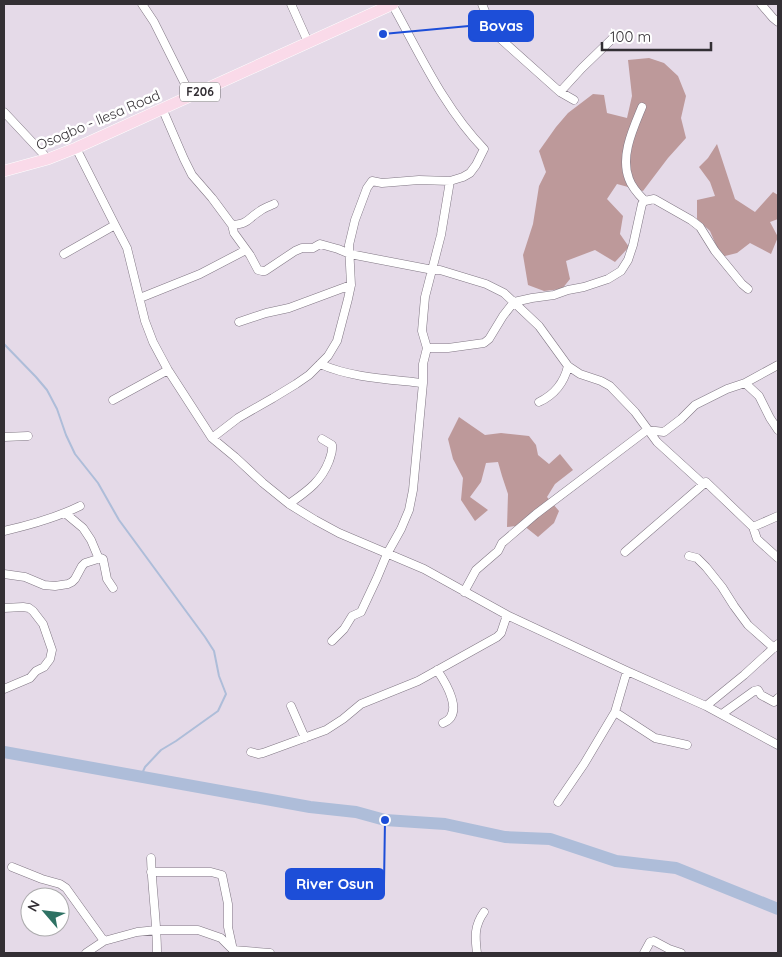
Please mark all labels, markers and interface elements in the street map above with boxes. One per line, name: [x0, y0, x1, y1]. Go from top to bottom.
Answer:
callout: Bovas: [469, 11, 533, 41]
text: Bovas: [479, 16, 523, 35]
scale bar: [602, 20, 711, 52]
text: 100 m: [610, 27, 651, 46]
road number: F206: [180, 82, 220, 101]
street label: Osogbo - Ilesa Road: [33, 86, 163, 154]
callout: River Osun: [286, 869, 384, 899]
text: River Osun: [296, 874, 374, 893]
north arrow: [20, 887, 70, 937]
text: N: [23, 897, 44, 915]

